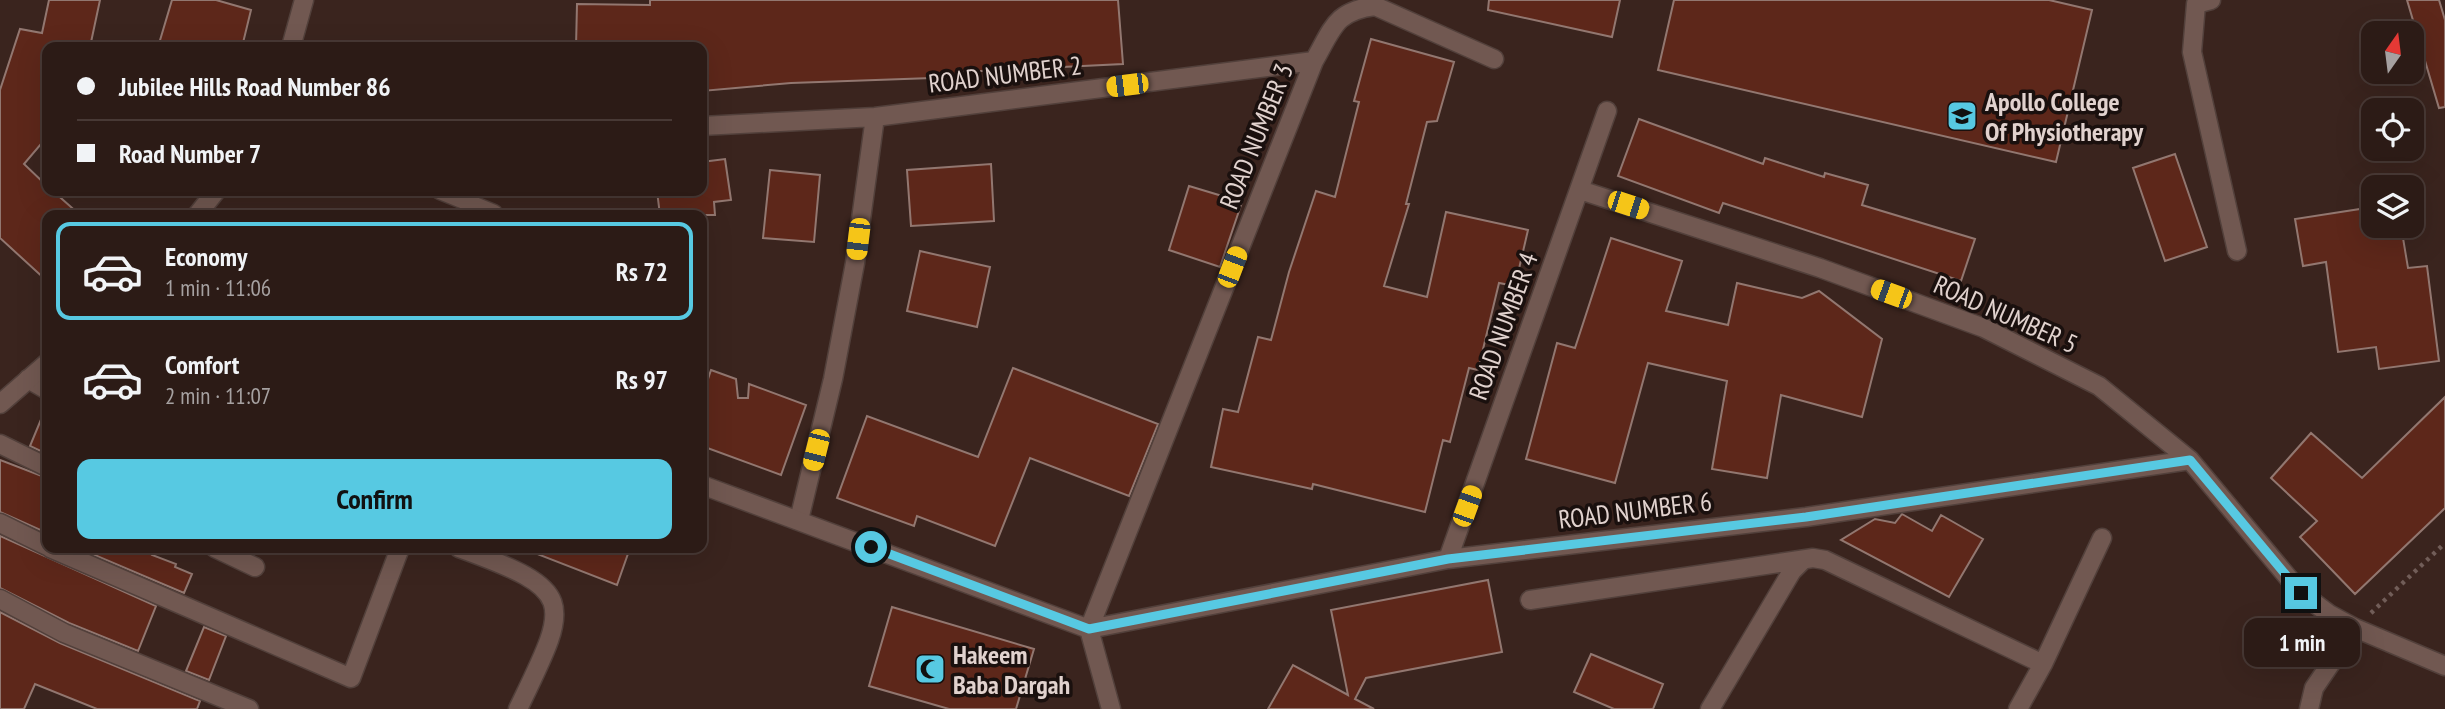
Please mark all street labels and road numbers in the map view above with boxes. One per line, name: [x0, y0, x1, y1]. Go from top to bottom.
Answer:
street label: ROAD NUMBER 2: [926, 48, 1084, 100]
street label: ROAD NUMBER 3: [1212, 58, 1300, 214]
street label: ROAD NUMBER 4: [1461, 248, 1545, 404]
street label: ROAD NUMBER 5: [1929, 268, 2083, 360]
street label: ROAD NUMBER 6: [1556, 484, 1714, 536]

